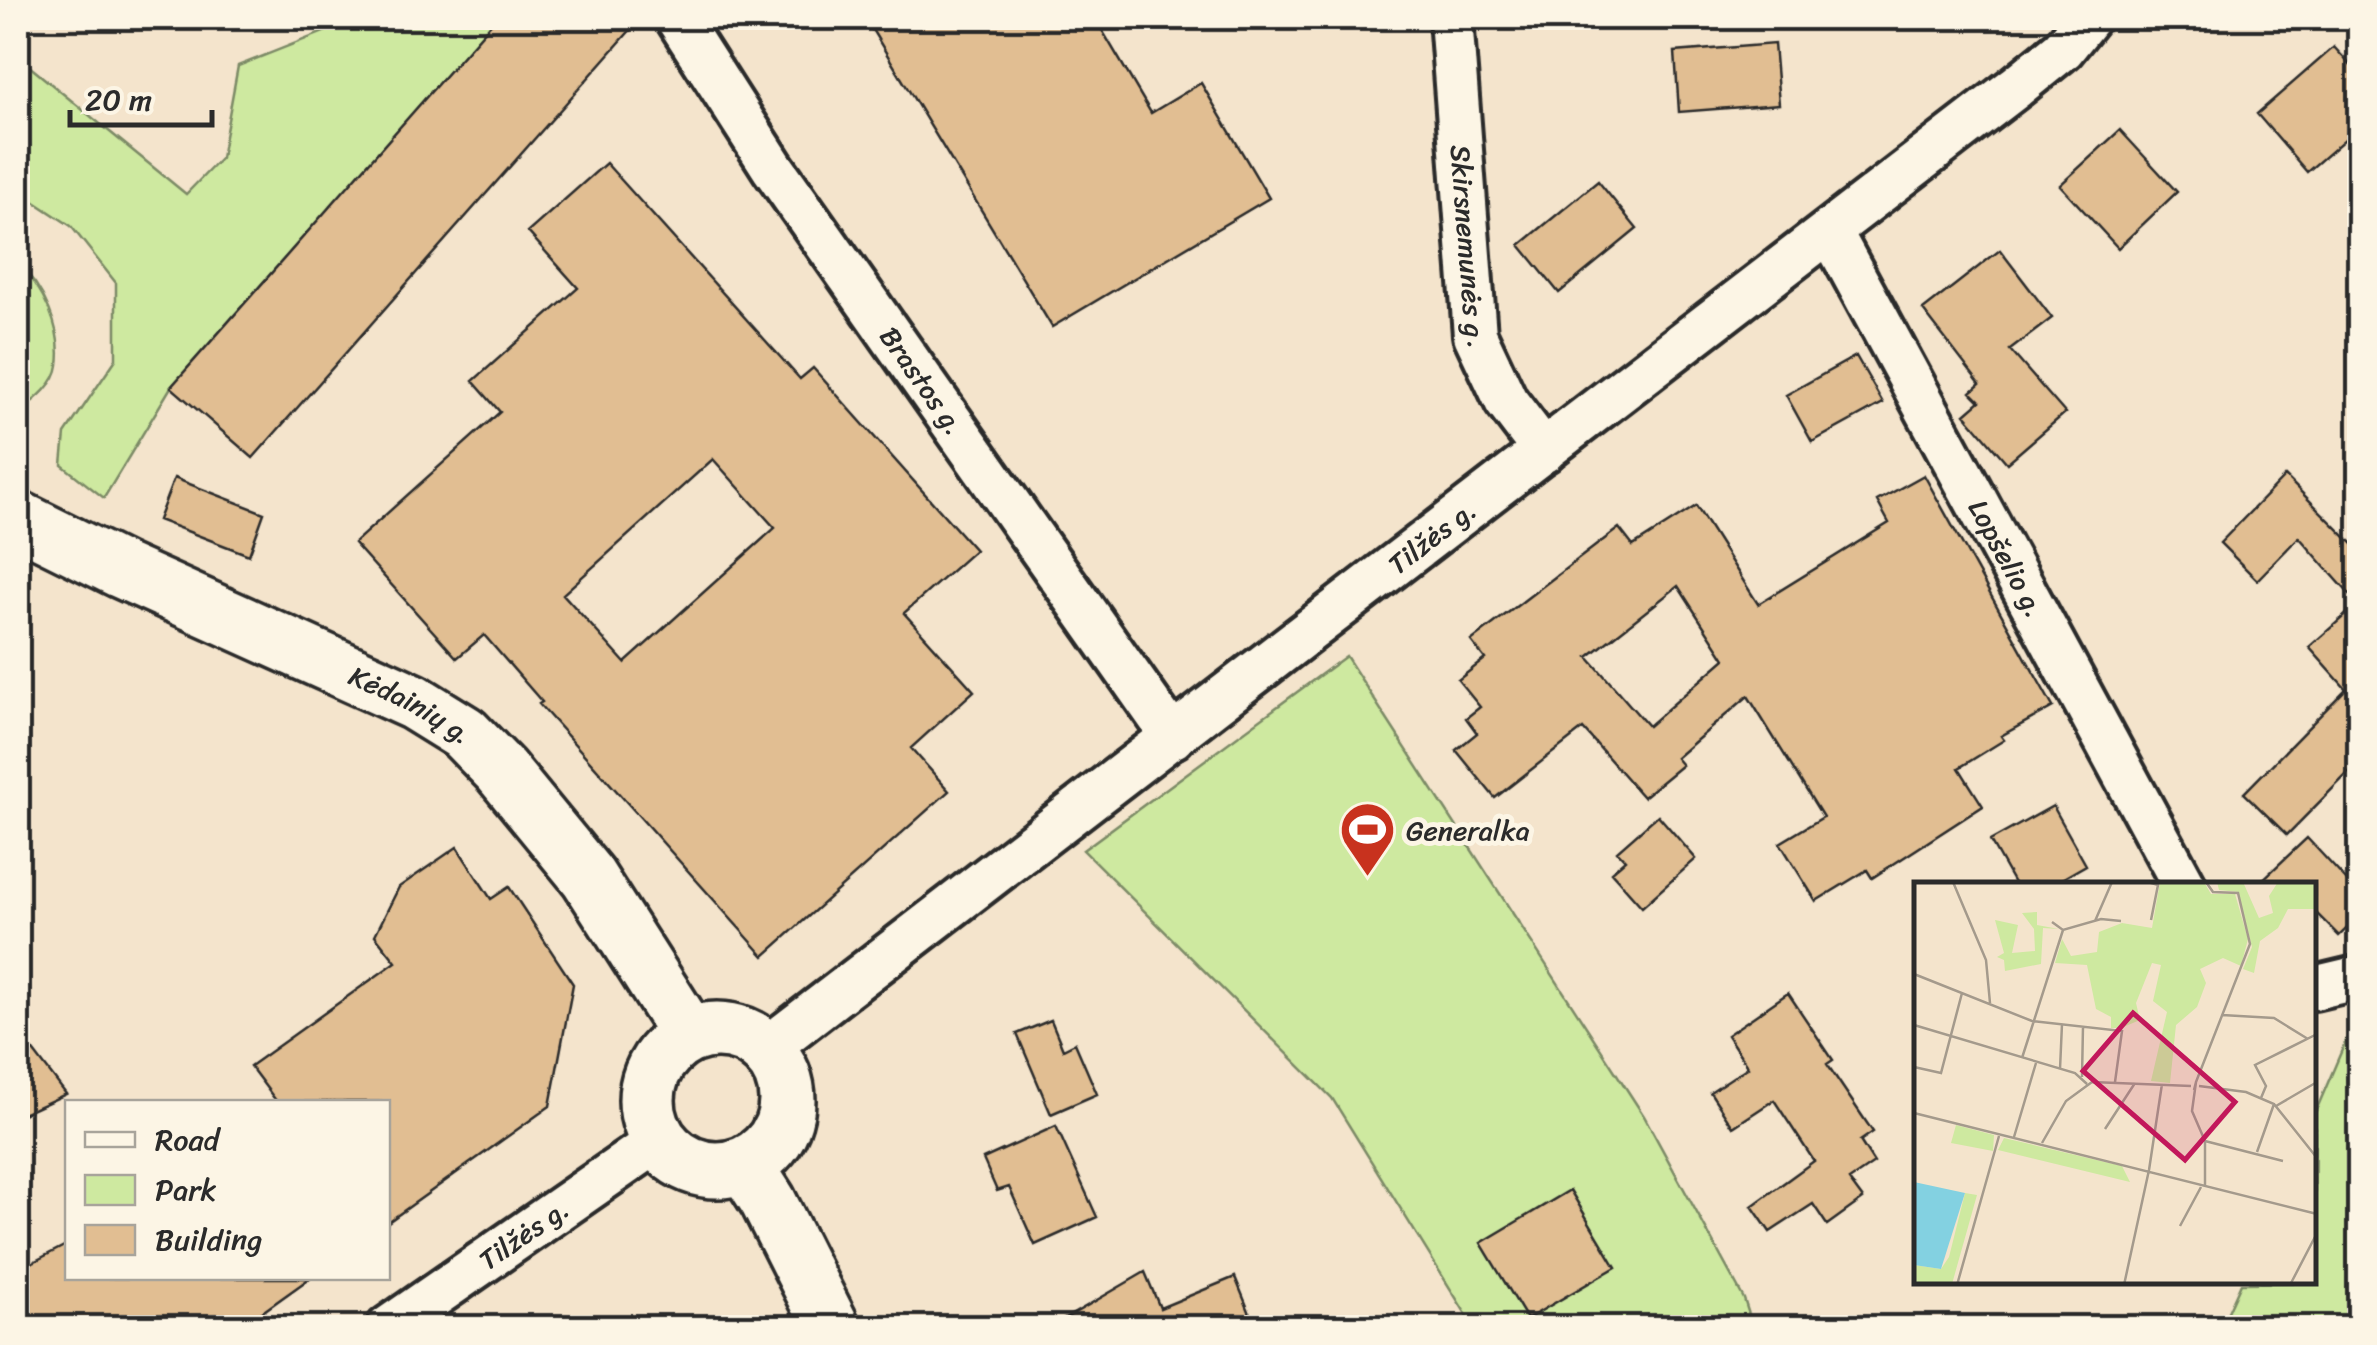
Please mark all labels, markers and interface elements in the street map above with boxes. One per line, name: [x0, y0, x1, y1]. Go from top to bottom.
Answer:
scale bar: [70, 65, 212, 127]
text: 20 m: [85, 73, 152, 127]
street label: Skirsnemunės g.: [1436, 143, 1501, 355]
street label: Brastos g.: [866, 316, 978, 446]
street label: Tilžės g.: [1377, 487, 1487, 588]
street label: Lopšelio g.: [1954, 490, 2059, 627]
street label: Kėdainių g.: [341, 652, 487, 756]
sports icon: Generalka: [1337, 800, 1397, 879]
place label: Generalka: [1406, 806, 1530, 855]
inset map: [1914, 882, 2317, 1285]
legend: [65, 1100, 390, 1280]
text: Road: [155, 1113, 222, 1167]
text: Park: [155, 1163, 217, 1217]
street label: Tilžės g.: [468, 1185, 580, 1284]
text: Building: [155, 1213, 262, 1267]

